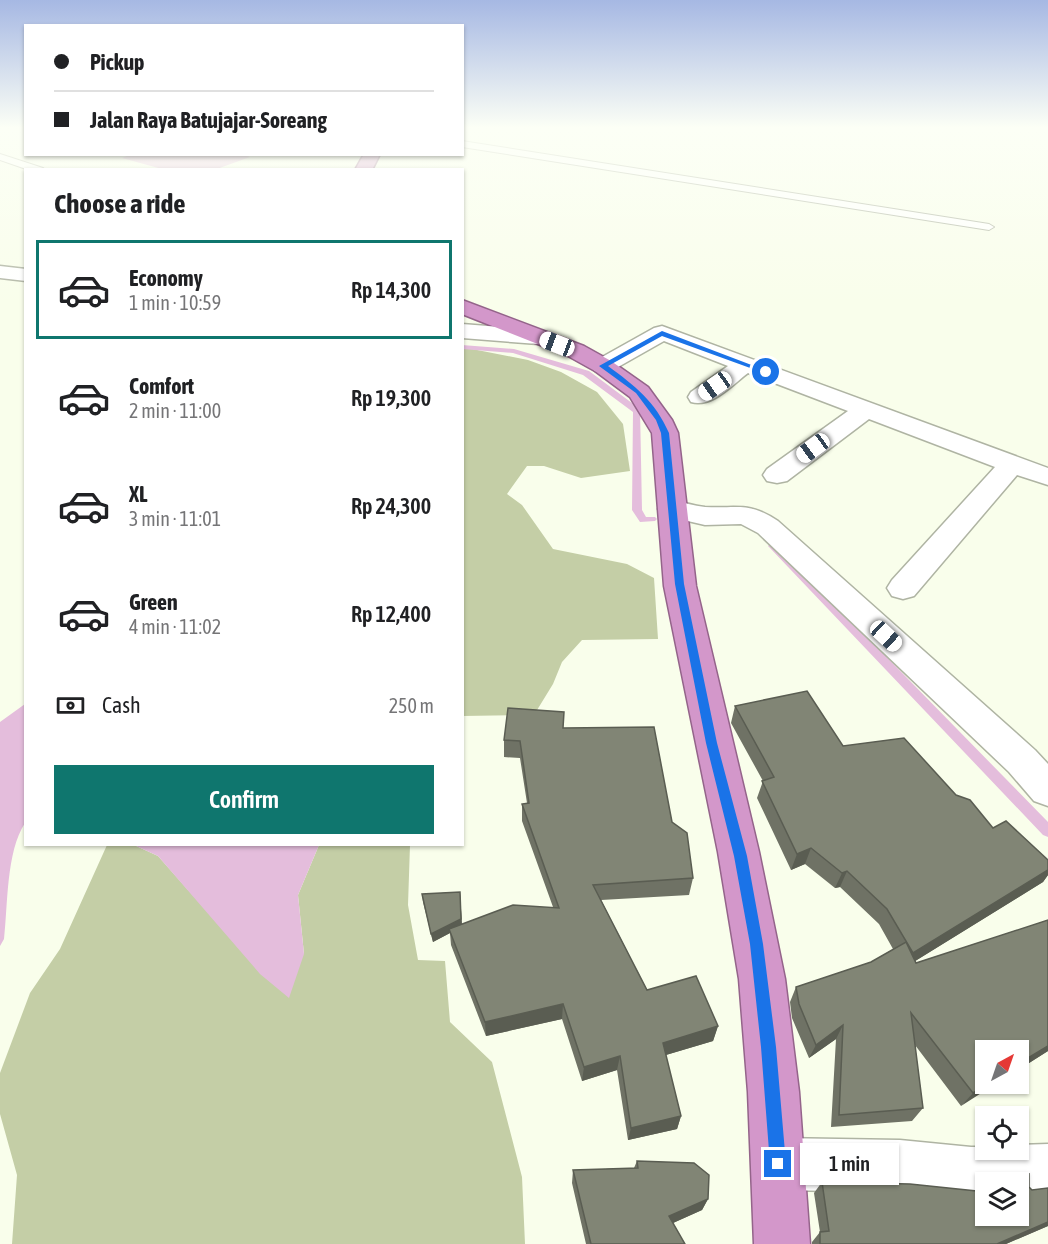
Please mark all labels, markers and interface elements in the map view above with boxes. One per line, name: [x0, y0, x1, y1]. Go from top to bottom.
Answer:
text: Pickup: [90, 49, 145, 75]
text: Jalan Raya Batujajar-Soreang: [90, 107, 327, 133]
text: Choose a ride: [54, 188, 186, 219]
icon: car: [57, 263, 111, 317]
text: Economy: [129, 265, 203, 291]
text: Rp 14,300: [351, 277, 431, 303]
text: 1 min · 10:59: [129, 291, 221, 314]
car: [537, 329, 577, 359]
route start: [752, 358, 779, 385]
car: [695, 368, 735, 404]
icon: car: [57, 371, 111, 425]
text: Comfort: [129, 373, 194, 399]
text: Rp 19,300: [351, 385, 431, 411]
text: 2 min · 11:00: [129, 399, 221, 422]
car: [793, 430, 833, 466]
icon: car: [57, 479, 111, 533]
text: XL: [129, 481, 147, 507]
text: Rp 24,300: [351, 493, 431, 519]
text: 3 min · 11:01: [129, 507, 221, 530]
icon: car: [57, 587, 111, 641]
text: Green: [129, 589, 178, 615]
text: Rp 12,400: [351, 601, 431, 627]
text: 4 min · 11:02: [129, 615, 221, 638]
car: [867, 617, 905, 655]
icon: cash: [54, 689, 87, 722]
text: Cash: [102, 692, 141, 718]
text: 250 m: [389, 694, 434, 717]
button: Confirm: [54, 765, 434, 834]
north arrow: [975, 1040, 1029, 1094]
map controls: [975, 1040, 1029, 1226]
button: locate: [975, 1106, 1029, 1160]
callout: 1 min: [799, 1143, 898, 1185]
route end: [764, 1150, 791, 1177]
text: 1 min: [829, 1152, 870, 1175]
button: layers: [975, 1172, 1029, 1226]

